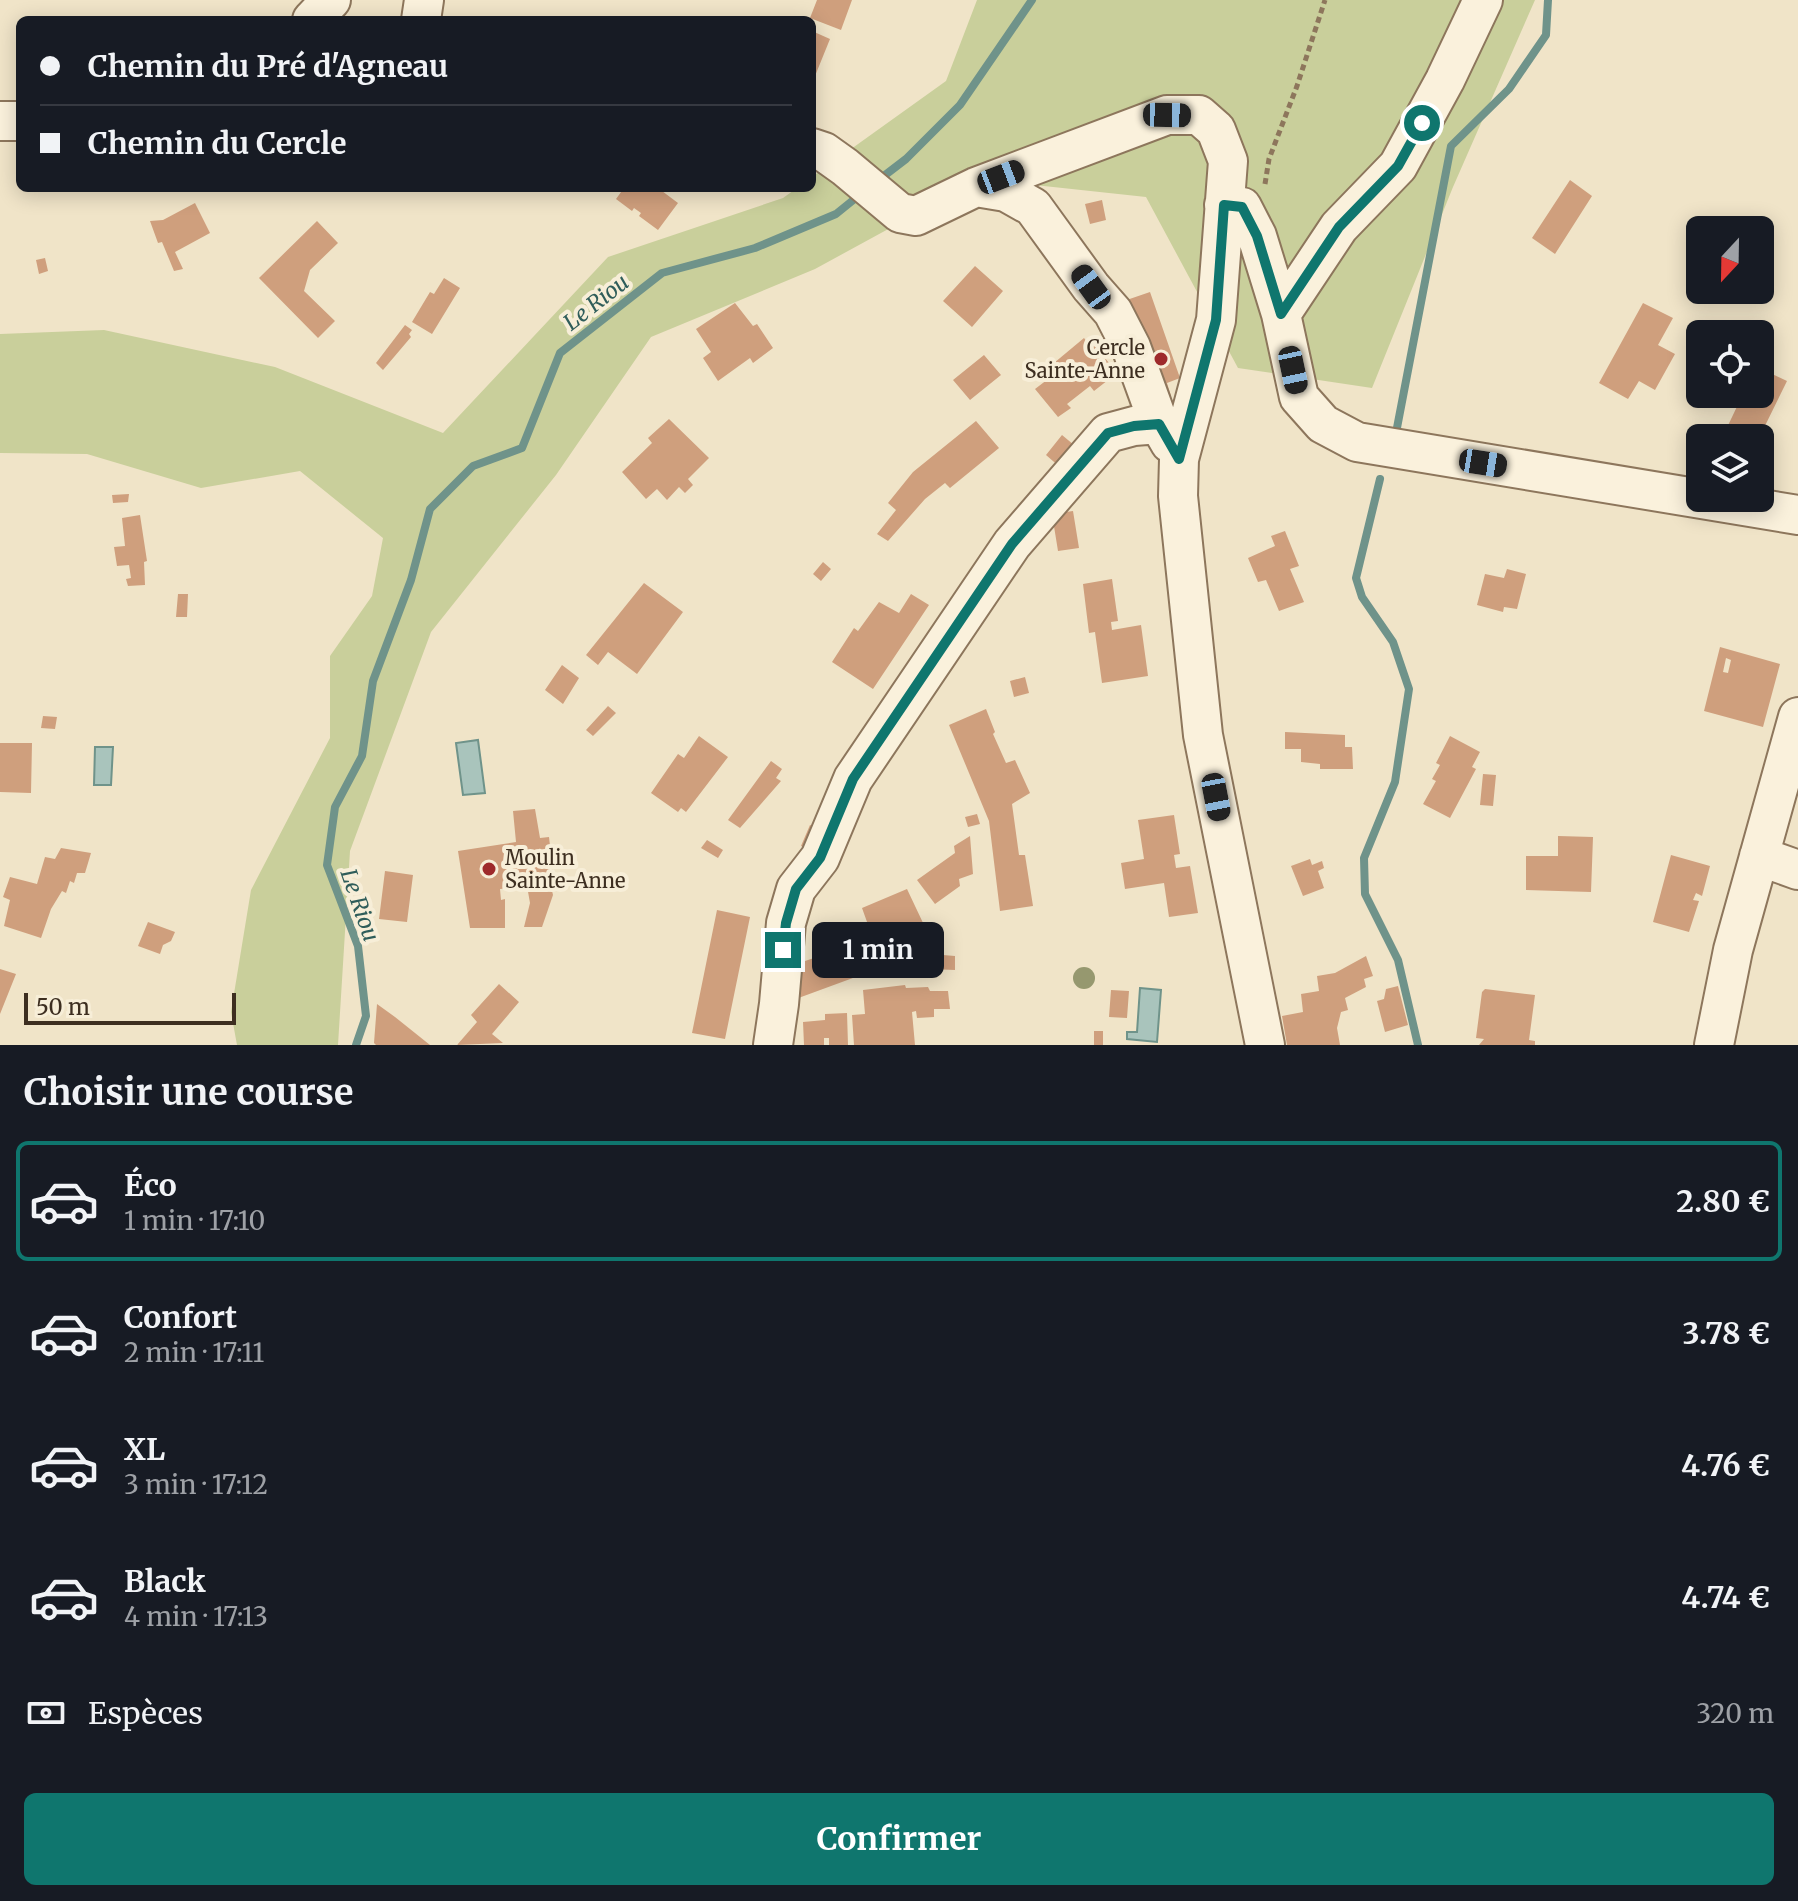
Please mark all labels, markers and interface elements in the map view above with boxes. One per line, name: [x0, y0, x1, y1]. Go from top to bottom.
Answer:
text: Chemin du Pré d'Agneau: [88, 47, 448, 85]
car: [1143, 103, 1191, 127]
route start: [1404, 105, 1440, 141]
text: Chemin du Cercle: [88, 124, 346, 162]
car: [974, 157, 1028, 197]
north arrow: [1686, 216, 1774, 304]
map controls: [1686, 216, 1774, 512]
car: [1067, 261, 1115, 313]
water label: Le Riou: [558, 268, 634, 336]
button: locate: [1686, 320, 1774, 408]
place label: Cercle Sainte-Anne: [1025, 335, 1145, 383]
car: [1276, 344, 1310, 396]
marker: Cercle Sainte-Anne: [1152, 350, 1170, 368]
button: layers: [1686, 424, 1774, 512]
car: [1457, 447, 1509, 479]
car: [1200, 771, 1232, 823]
place label: Moulin Sainte-Anne: [505, 845, 625, 893]
marker: Moulin Sainte-Anne: [480, 860, 498, 878]
water label: Le Riou: [335, 865, 385, 945]
callout: 1 min: [811, 922, 943, 978]
route end: [765, 932, 801, 968]
text: 1 min: [843, 933, 913, 966]
scale bar: [24, 989, 236, 1025]
text: 50 m: [36, 993, 90, 1021]
text: Choisir une course: [24, 1070, 353, 1115]
icon: car: [28, 1165, 100, 1237]
text: Éco: [124, 1166, 177, 1204]
text: 2.80 €: [1676, 1182, 1770, 1220]
text: 1 min · 17:10: [124, 1204, 265, 1237]
icon: car: [28, 1297, 100, 1369]
text: Confort: [124, 1298, 237, 1336]
text: 3.78 €: [1682, 1314, 1770, 1352]
text: 2 min · 17:11: [124, 1336, 264, 1369]
icon: car: [28, 1429, 100, 1501]
text: XL: [124, 1430, 165, 1468]
text: 4.76 €: [1681, 1446, 1770, 1484]
text: 3 min · 17:12: [124, 1468, 268, 1501]
icon: car: [28, 1561, 100, 1633]
text: Black: [124, 1562, 206, 1600]
text: 4.74 €: [1681, 1578, 1770, 1616]
text: 4 min · 17:13: [124, 1600, 268, 1633]
icon: cash: [24, 1691, 68, 1735]
text: Espèces: [88, 1694, 203, 1732]
text: 320 m: [1696, 1697, 1774, 1730]
button: Confirmer: [24, 1793, 1774, 1885]

